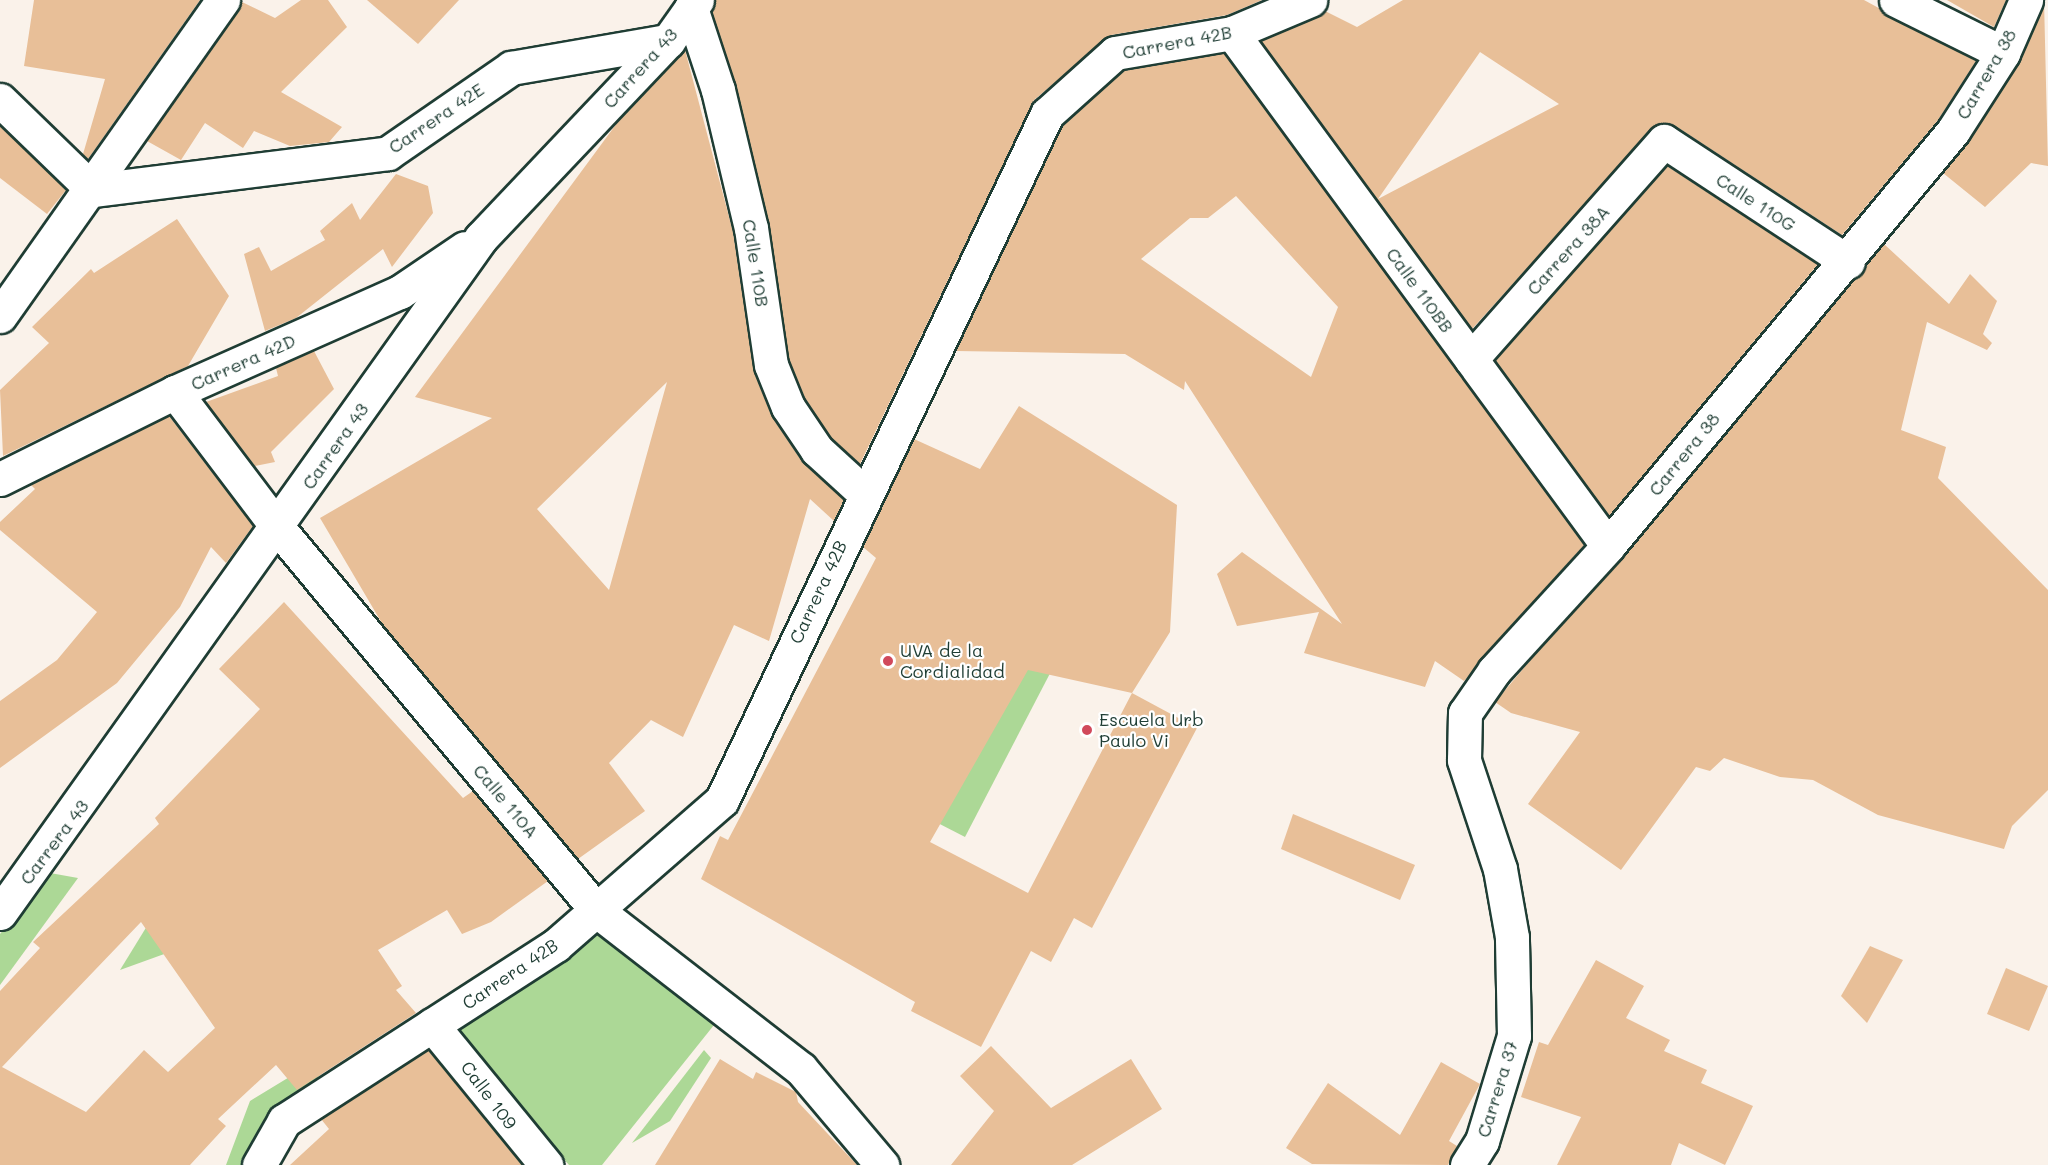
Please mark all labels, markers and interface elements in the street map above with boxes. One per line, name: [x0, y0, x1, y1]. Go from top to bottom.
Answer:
street label: Carrera 42B: [1120, 21, 1234, 63]
street label: Carrera 43: [598, 23, 682, 113]
street label: Carrera 38: [1951, 25, 2021, 123]
street label: Carrera 42E: [384, 78, 488, 158]
street label: Calle 110G: [1712, 168, 1800, 236]
street label: Carrera 38A: [1522, 201, 1614, 299]
street label: Calle 110B: [738, 218, 774, 308]
street label: Calle 110BB: [1382, 243, 1458, 337]
street label: Carrera 42D: [187, 329, 299, 395]
street label: Carrera 43: [297, 399, 373, 493]
street label: Carrera 38: [1644, 408, 1724, 500]
street label: Carrera 42B: [785, 537, 851, 647]
place label: UVA de la Cordialidad: [900, 640, 1005, 682]
marker: UVA de la Cordialidad: [881, 654, 895, 668]
place label: Escuela Urb Paulo Vi: [1099, 709, 1204, 752]
marker: Escuela Urb Paulo Vi: [1080, 723, 1094, 737]
street label: Calle 110A: [469, 760, 543, 842]
street label: Carrera 43: [15, 795, 93, 889]
street label: Carrera 42B: [458, 934, 562, 1014]
street label: Carrera 37: [1472, 1038, 1522, 1140]
street label: Calle 109: [456, 1057, 522, 1133]

